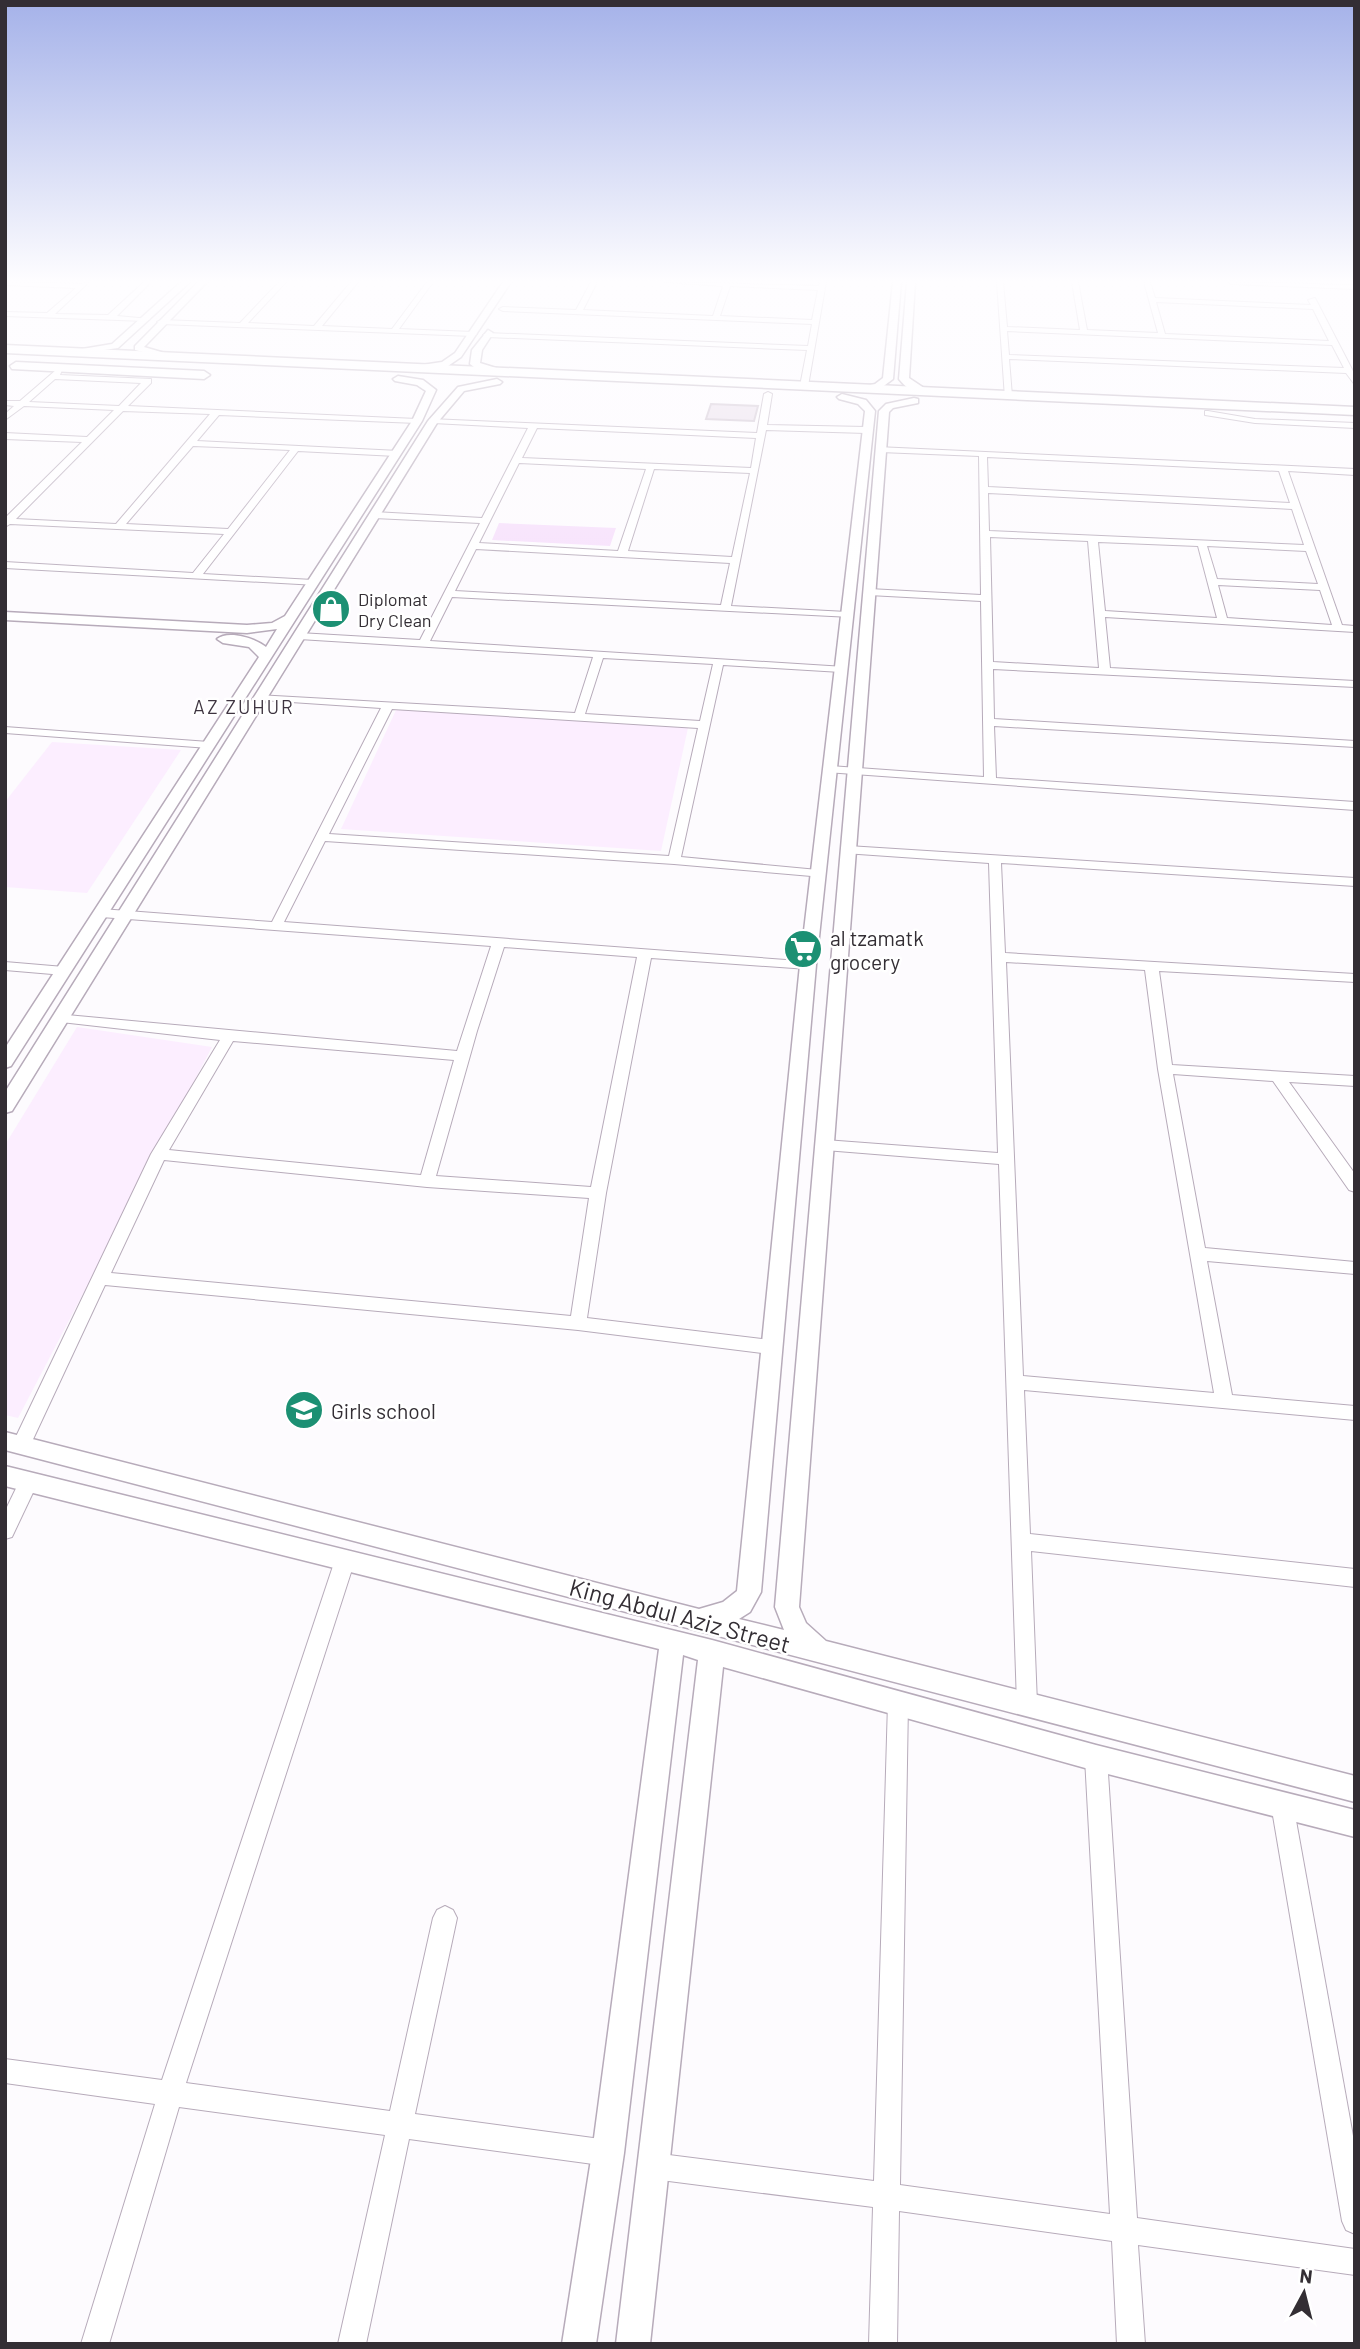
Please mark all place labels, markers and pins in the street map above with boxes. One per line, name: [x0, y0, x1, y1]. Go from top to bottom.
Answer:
shop icon: Diplomat Dry Clean: [310, 588, 352, 630]
place label: Diplomat Dry Clean: [358, 588, 432, 631]
place label: al tzamatk grocery: [830, 925, 924, 974]
supermarket icon: al tzamatk grocery: [782, 928, 824, 970]
school or university icon: Girls school: [283, 1389, 325, 1431]
place label: Girls school: [331, 1398, 436, 1423]

